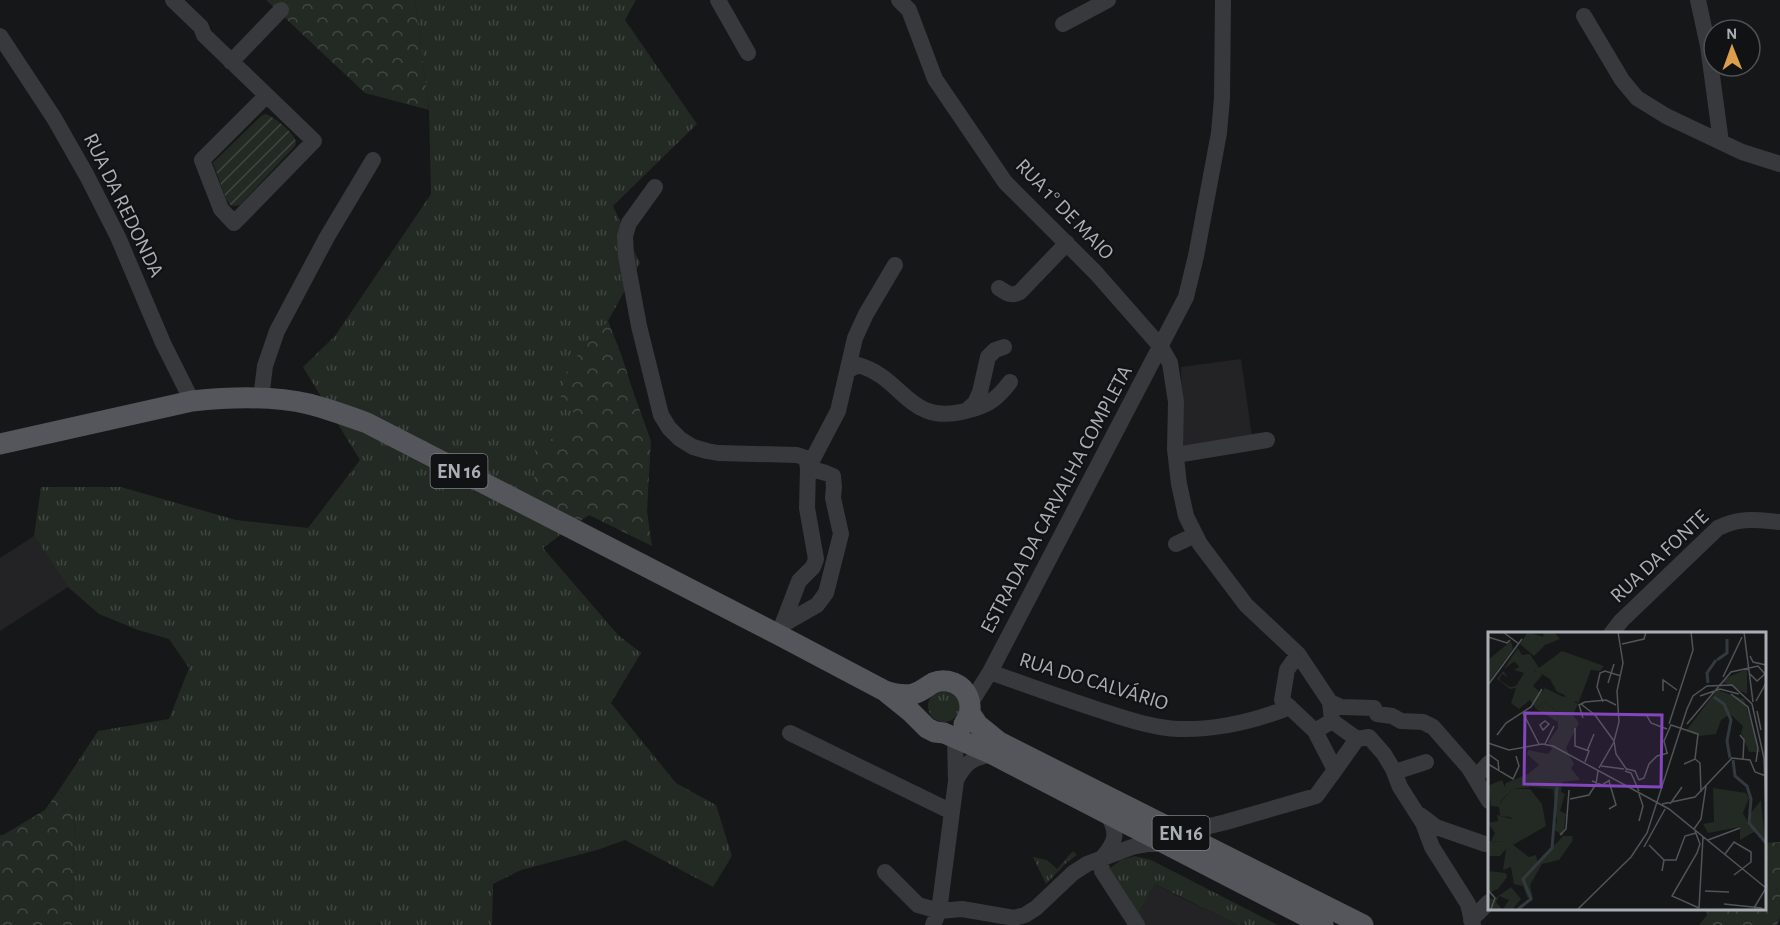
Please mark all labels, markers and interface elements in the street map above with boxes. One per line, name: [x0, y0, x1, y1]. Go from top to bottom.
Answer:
north arrow: [1702, 18, 1762, 78]
text: N: [1726, 26, 1737, 42]
street label: RUA DA REDONDA: [80, 130, 167, 280]
street label: RUA 1° DE MAIO: [1012, 155, 1118, 264]
street label: ESTRADA DA CARVALHA COMPLETA: [977, 362, 1136, 637]
road number: EN 16: [430, 454, 488, 488]
street label: RUA DA FONTE: [1606, 506, 1712, 607]
inset map: [1488, 632, 1765, 910]
street label: RUA DO CALVÁRIO: [1017, 647, 1171, 714]
road number: EN 16: [1152, 816, 1210, 850]

